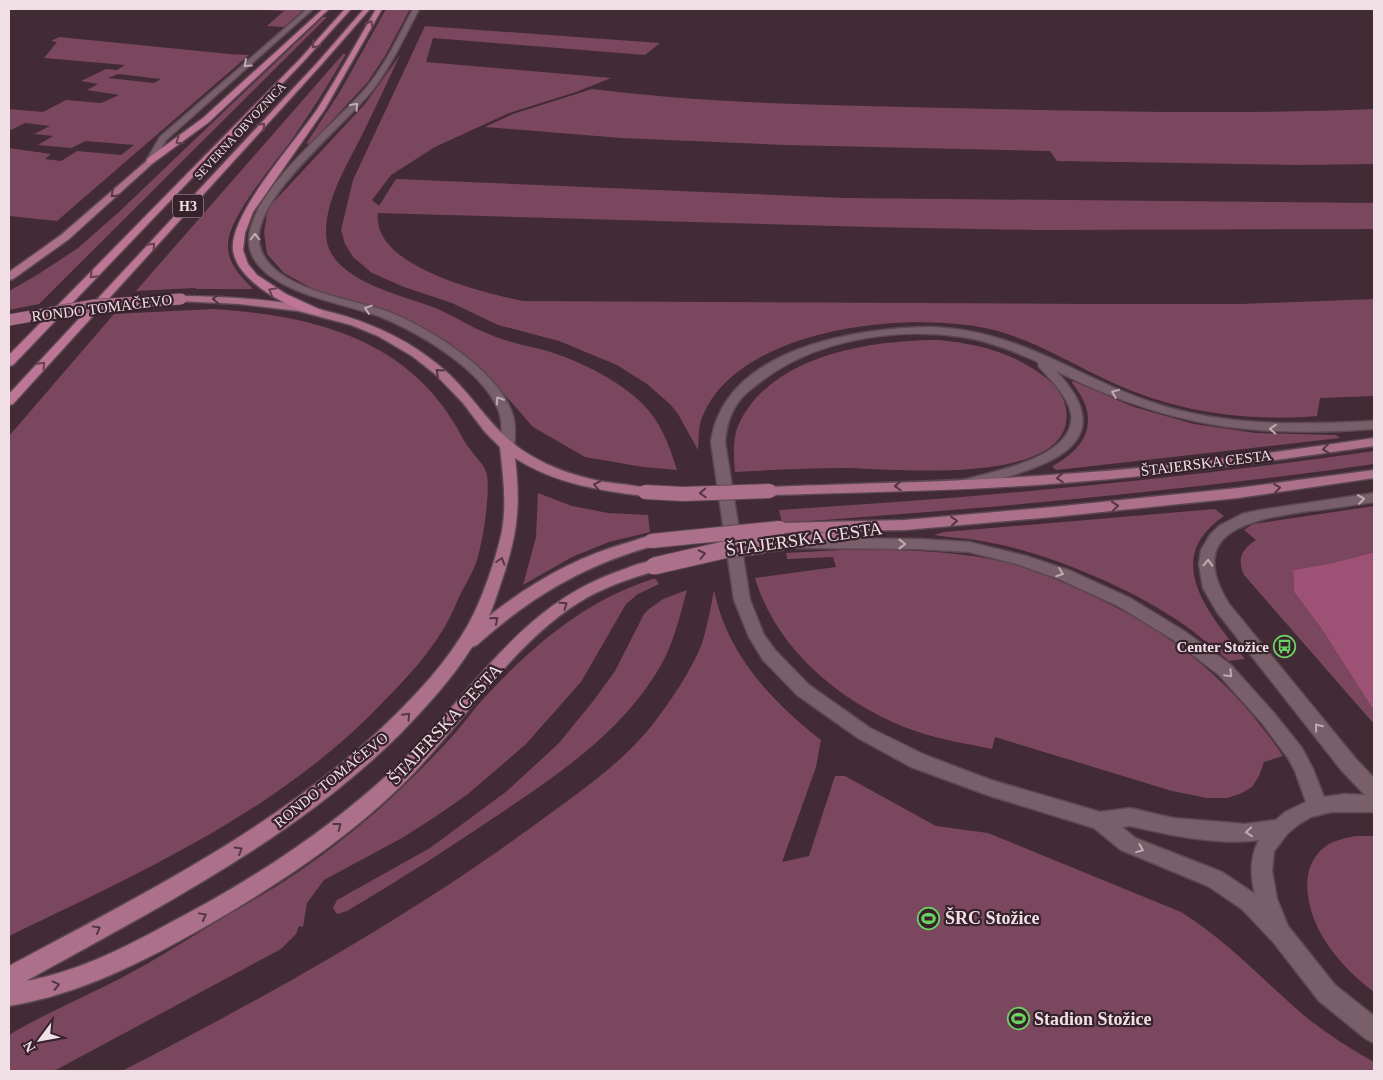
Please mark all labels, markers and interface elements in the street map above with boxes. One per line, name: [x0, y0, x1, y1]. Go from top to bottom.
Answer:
one-way arrow: [364, 21, 374, 30]
one-way arrow: [312, 39, 321, 48]
one-way arrow: [243, 58, 252, 67]
street label: SEVERNA OBVOZNICA: [191, 79, 289, 183]
one-way arrow: [349, 102, 358, 111]
one-way arrow: [256, 123, 265, 132]
one-way arrow: [175, 135, 184, 144]
one-way arrow: [111, 188, 120, 197]
road number: H3: [173, 195, 203, 218]
one-way arrow: [250, 233, 260, 240]
one-way arrow: [146, 242, 155, 251]
one-way arrow: [90, 269, 99, 278]
one-way arrow: [269, 287, 278, 297]
street label: RONDO TOMAČEVO: [31, 291, 173, 325]
one-way arrow: [212, 294, 220, 305]
one-way arrow: [364, 305, 373, 315]
one-way arrow: [36, 362, 45, 371]
one-way arrow: [435, 369, 444, 378]
one-way arrow: [1111, 389, 1120, 400]
one-way arrow: [496, 397, 505, 406]
one-way arrow: [1269, 423, 1277, 434]
one-way arrow: [1322, 443, 1330, 453]
street label: ŠTAJERSKA CESTA: [1140, 447, 1272, 479]
one-way arrow: [1056, 473, 1064, 484]
one-way arrow: [592, 480, 601, 491]
one-way arrow: [894, 481, 902, 492]
one-way arrow: [1273, 483, 1281, 494]
one-way arrow: [699, 488, 707, 498]
one-way arrow: [1357, 495, 1365, 505]
one-way arrow: [1112, 501, 1120, 512]
one-way arrow: [950, 516, 958, 527]
street label: ŠTAJERSKA CESTA: [724, 517, 883, 560]
one-way arrow: [898, 539, 906, 549]
one-way arrow: [697, 550, 706, 560]
one-way arrow: [495, 557, 505, 565]
one-way arrow: [1202, 558, 1213, 566]
one-way arrow: [1055, 567, 1064, 577]
one-way arrow: [558, 602, 568, 611]
one-way arrow: [490, 616, 499, 625]
bus stop icon: Center Stožice: [1273, 635, 1297, 659]
place label: Center Stožice: [1176, 639, 1269, 655]
street label: ŠTAJERSKA CESTA: [383, 659, 506, 788]
one-way arrow: [1223, 668, 1232, 677]
one-way arrow: [401, 712, 410, 721]
one-way arrow: [1316, 724, 1324, 733]
street label: RONDO TOMAČEVO: [271, 729, 391, 831]
one-way arrow: [332, 824, 341, 832]
one-way arrow: [1245, 826, 1253, 837]
one-way arrow: [1135, 843, 1143, 853]
one-way arrow: [234, 846, 243, 856]
sports icon: ŠRC Stožice: [917, 906, 941, 930]
place label: ŠRC Stožice: [945, 907, 1039, 928]
one-way arrow: [198, 912, 207, 922]
one-way arrow: [92, 925, 101, 935]
one-way arrow: [52, 980, 61, 991]
sports icon: Stadion Stožice: [1006, 1007, 1030, 1031]
place label: Stadion Stožice: [1034, 1009, 1152, 1029]
north arrow: [15, 1015, 65, 1065]
text: N: [20, 1038, 38, 1055]

